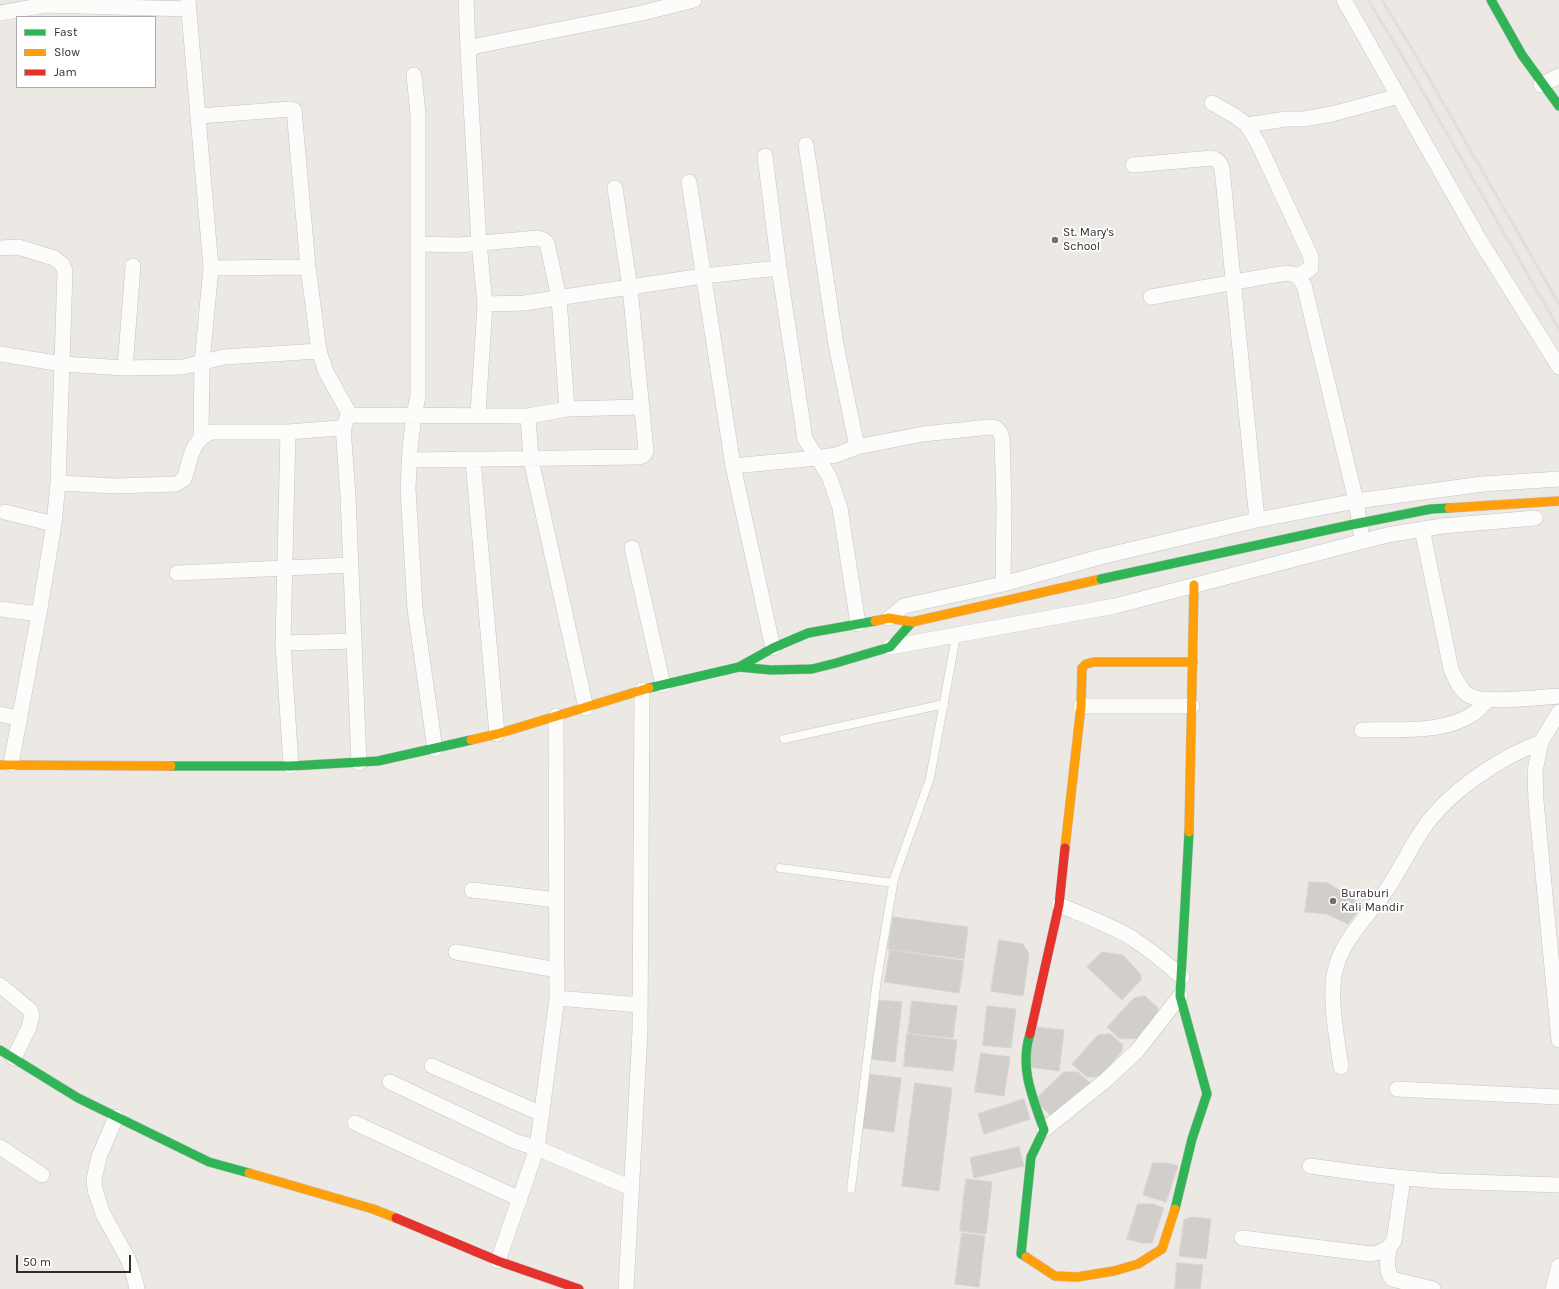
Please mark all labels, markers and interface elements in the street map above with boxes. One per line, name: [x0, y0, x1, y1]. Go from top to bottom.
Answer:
legend: [16, 16, 156, 88]
text: Fast: [54, 25, 77, 39]
text: Slow: [54, 45, 80, 59]
text: Jam: [54, 65, 77, 79]
place label: St. Mary's School: [1063, 226, 1114, 254]
marker: St. Mary's School: [1050, 235, 1060, 245]
place label: Buraburi Kali Mandir: [1341, 887, 1404, 915]
marker: Buraburi Kali Mandir: [1328, 896, 1338, 906]
scale bar: [18, 1247, 133, 1273]
text: 50 m: [23, 1255, 51, 1269]

